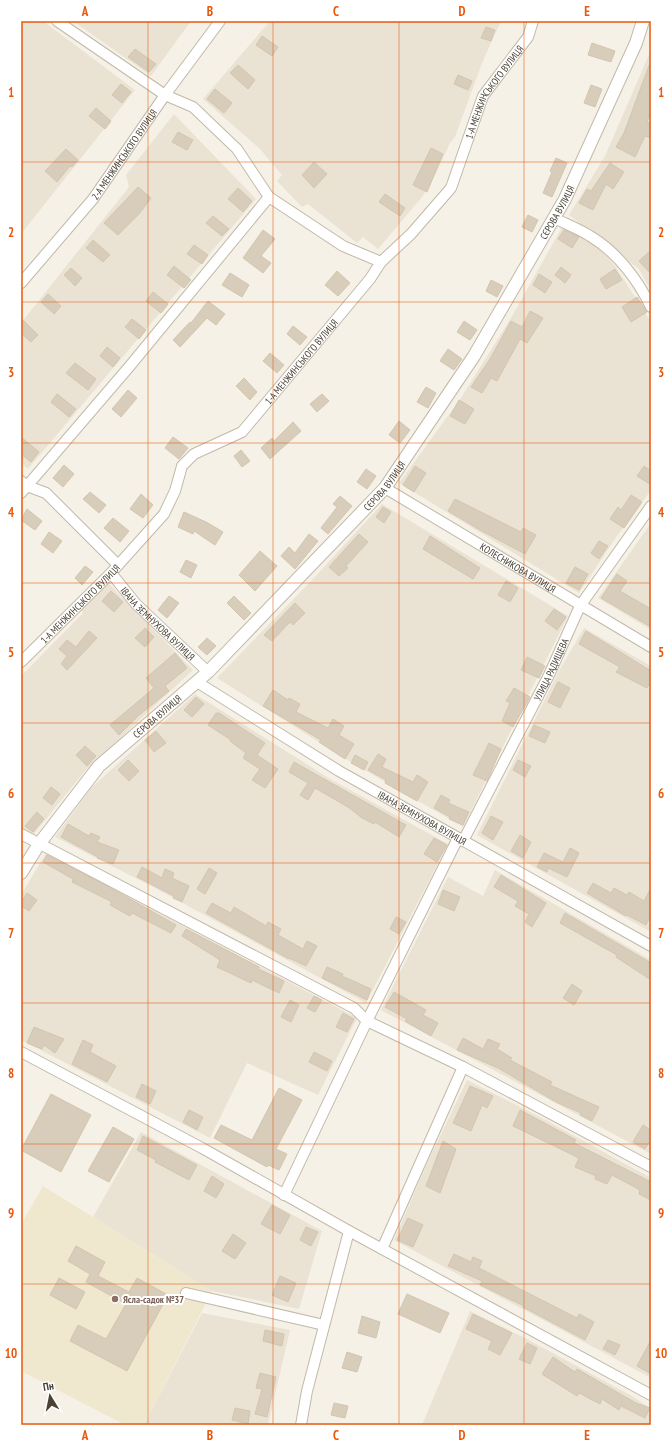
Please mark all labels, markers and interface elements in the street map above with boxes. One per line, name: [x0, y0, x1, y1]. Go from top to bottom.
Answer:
text: A: [81, 3, 89, 20]
text: B: [207, 3, 213, 20]
text: C: [333, 3, 339, 20]
text: D: [459, 3, 466, 20]
text: E: [584, 3, 590, 20]
street label: 1-А МЕНЖИНСЬКОГО ВУЛИЦЯ: [462, 42, 526, 140]
text: 1: [8, 84, 14, 101]
text: 1: [658, 84, 664, 101]
street label: 2-А МЕНЖИНСЬКОГО ВУЛИЦЯ: [88, 107, 160, 202]
street label: СЄРОВА ВУЛИЦЯ: [537, 183, 577, 242]
text: 2: [8, 224, 14, 241]
text: 2: [658, 224, 664, 241]
street label: 1-А МЕНЖИНСЬКОГО ВУЛИЦЯ: [262, 316, 340, 407]
text: 3: [8, 364, 14, 381]
text: 3: [658, 364, 664, 381]
street label: СЄРОВА ВУЛИЦЯ: [360, 458, 408, 513]
text: 4: [8, 504, 15, 521]
text: 4: [658, 504, 665, 521]
street label: КОЛЕСНИКОВА ВУЛИЦЯ: [478, 540, 558, 595]
street label: 1-А МЕНЖИНСЬКОГО ВУЛИЦЯ: [37, 561, 123, 646]
street label: ІВАНА ЗЕМНУХОВА ВУЛИЦЯ: [118, 584, 198, 663]
street label: УЛИЦА РАДИЩЕВА: [530, 636, 571, 703]
text: 5: [8, 644, 14, 661]
text: 5: [658, 644, 664, 661]
street label: СЄРОВА ВУЛИЦЯ: [130, 692, 184, 741]
text: 6: [8, 785, 14, 802]
text: 6: [658, 785, 664, 802]
street label: ІВАНА ЗЕМНУХОВА ВУЛИЦЯ: [376, 788, 469, 848]
text: 7: [8, 925, 14, 942]
text: 7: [658, 925, 664, 942]
text: 8: [8, 1065, 14, 1082]
text: 8: [658, 1065, 664, 1082]
text: 9: [8, 1205, 14, 1222]
text: 9: [658, 1205, 664, 1222]
place label: Ясла-садок №37: [123, 1293, 184, 1306]
marker: Ясла-садок №37: [110, 1294, 120, 1304]
text: 10: [5, 1345, 17, 1362]
text: 10: [655, 1345, 667, 1362]
north arrow: [30, 1376, 70, 1416]
text: Пн: [42, 1378, 55, 1394]
text: A: [81, 1427, 89, 1444]
text: B: [207, 1427, 213, 1444]
text: C: [333, 1427, 339, 1444]
text: D: [459, 1427, 466, 1444]
text: E: [584, 1427, 590, 1444]

